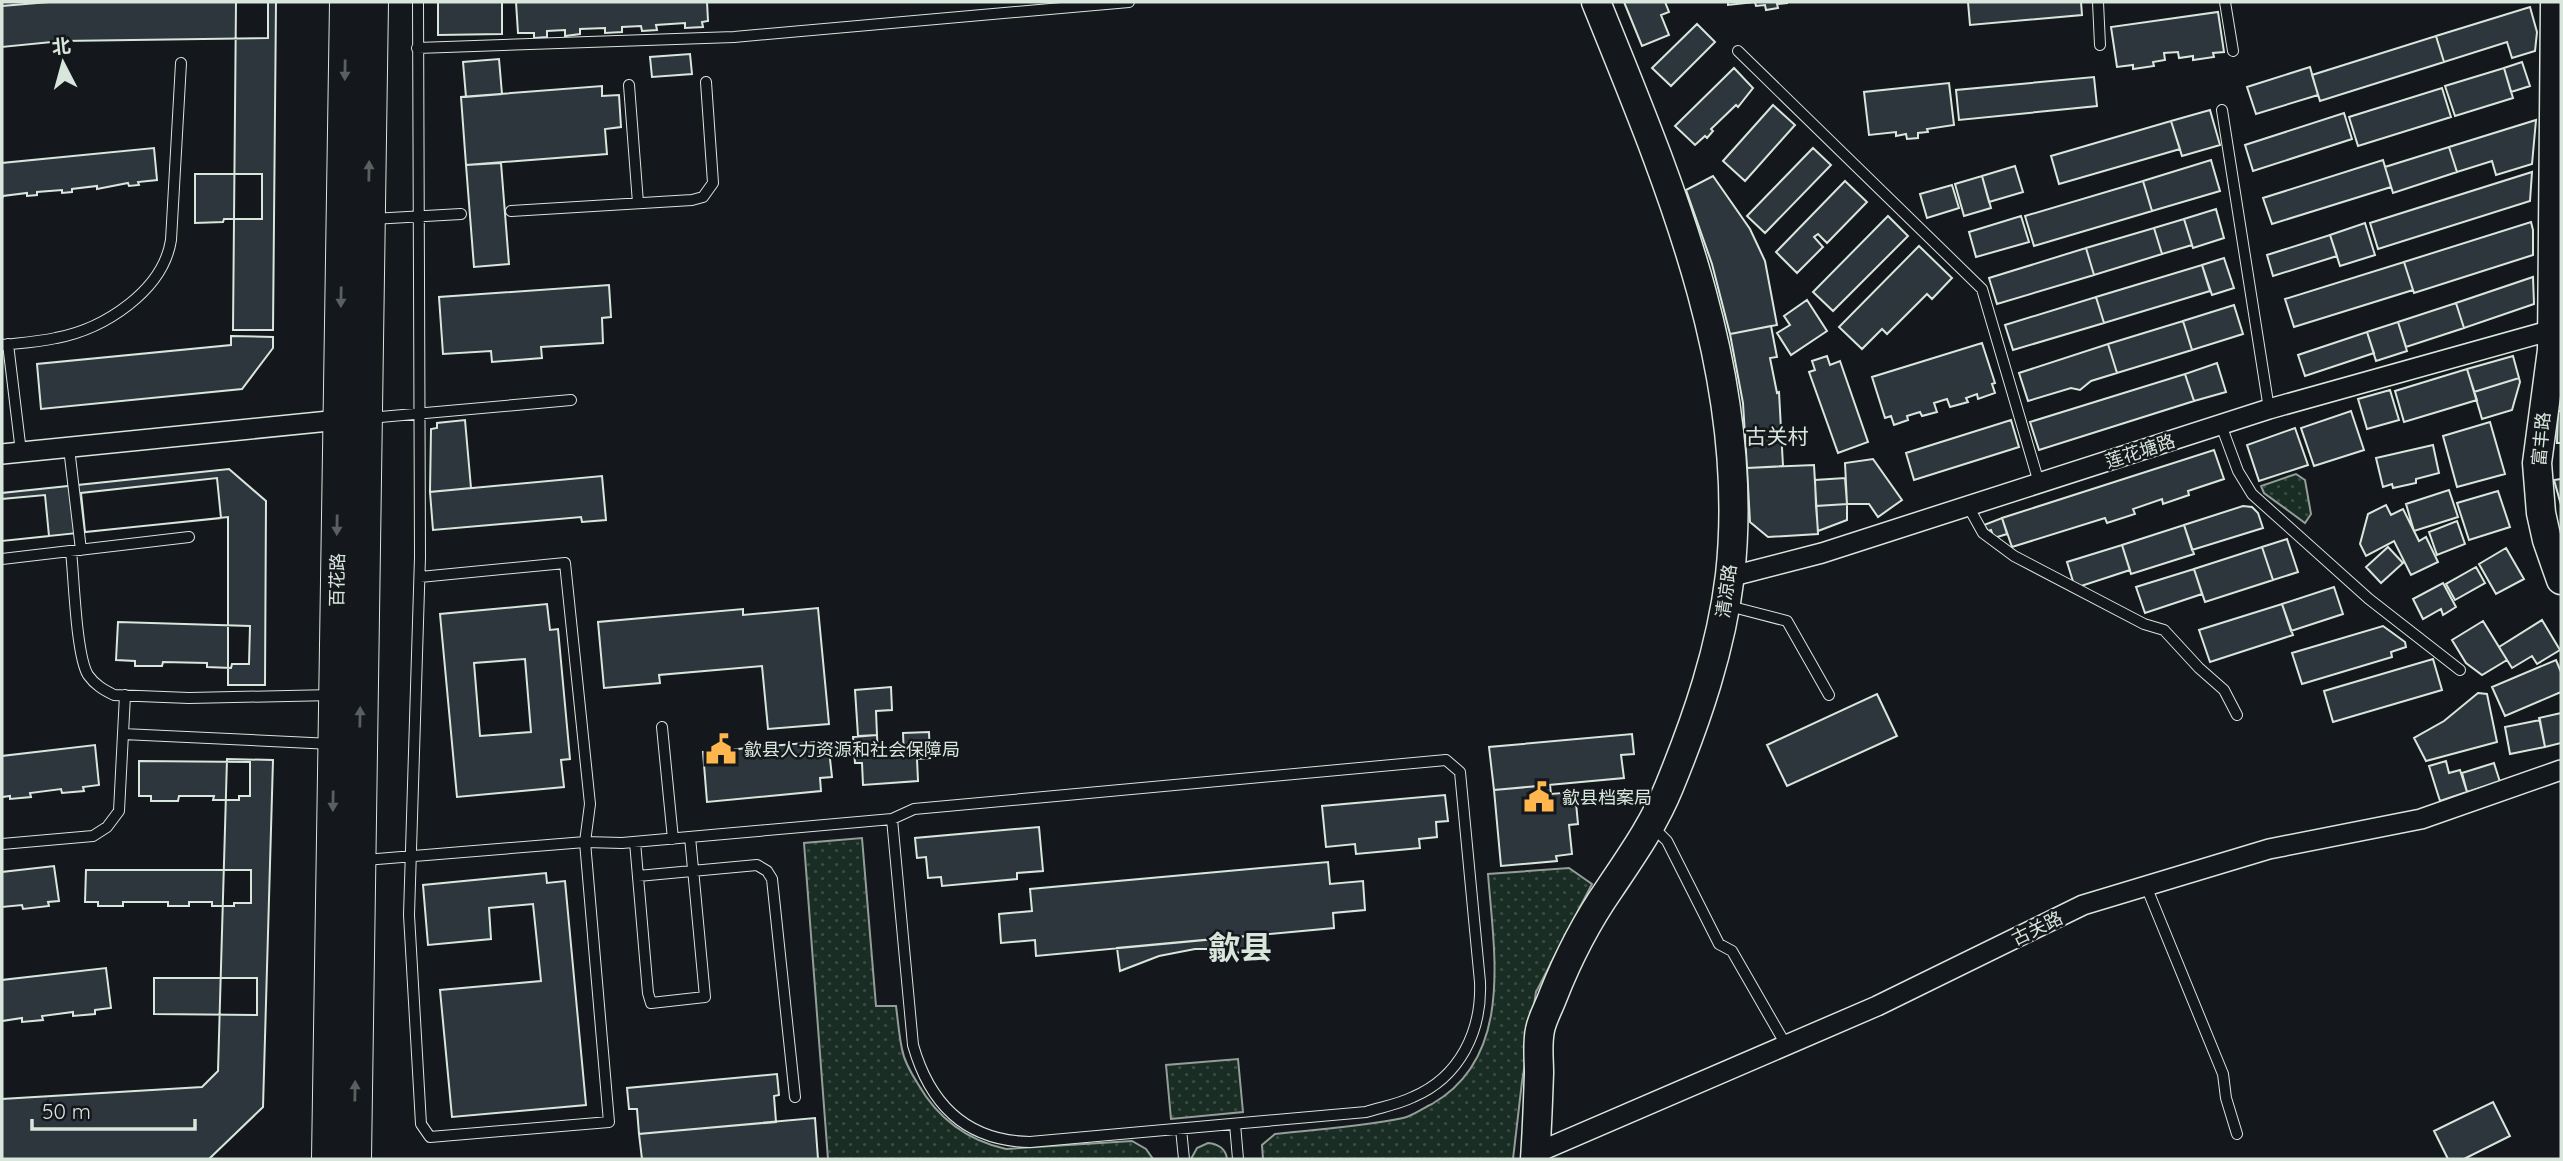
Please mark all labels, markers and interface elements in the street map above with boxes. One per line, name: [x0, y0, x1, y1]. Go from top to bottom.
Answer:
north arrow: [28, 28, 98, 98]
text: 北: [51, 33, 72, 59]
one-way arrow: [339, 59, 351, 81]
one-way arrow: [363, 159, 375, 181]
one-way arrow: [335, 287, 347, 309]
street label: 富丰路: [2527, 411, 2555, 467]
district label: 古关村: [1746, 423, 1809, 449]
street label: 莲花塘路: [2102, 429, 2178, 473]
one-way arrow: [332, 514, 343, 536]
street label: 百花路: [325, 553, 349, 607]
street label: 清凉路: [1711, 563, 1741, 619]
one-way arrow: [354, 705, 366, 727]
public building icon: 歙县人力资源和社会保障局: [704, 732, 738, 766]
place label: 歙县人力资源和社会保障局: [744, 738, 960, 761]
public building icon: 歙县档案局: [1522, 780, 1556, 814]
place label: 歙县档案局: [1562, 786, 1652, 809]
one-way arrow: [327, 791, 339, 813]
street label: 古关路: [2008, 906, 2066, 950]
district label: 歙县: [1208, 927, 1272, 967]
one-way arrow: [349, 1080, 361, 1102]
scale bar: [32, 1088, 194, 1132]
text: 50 m: [42, 1098, 91, 1124]

